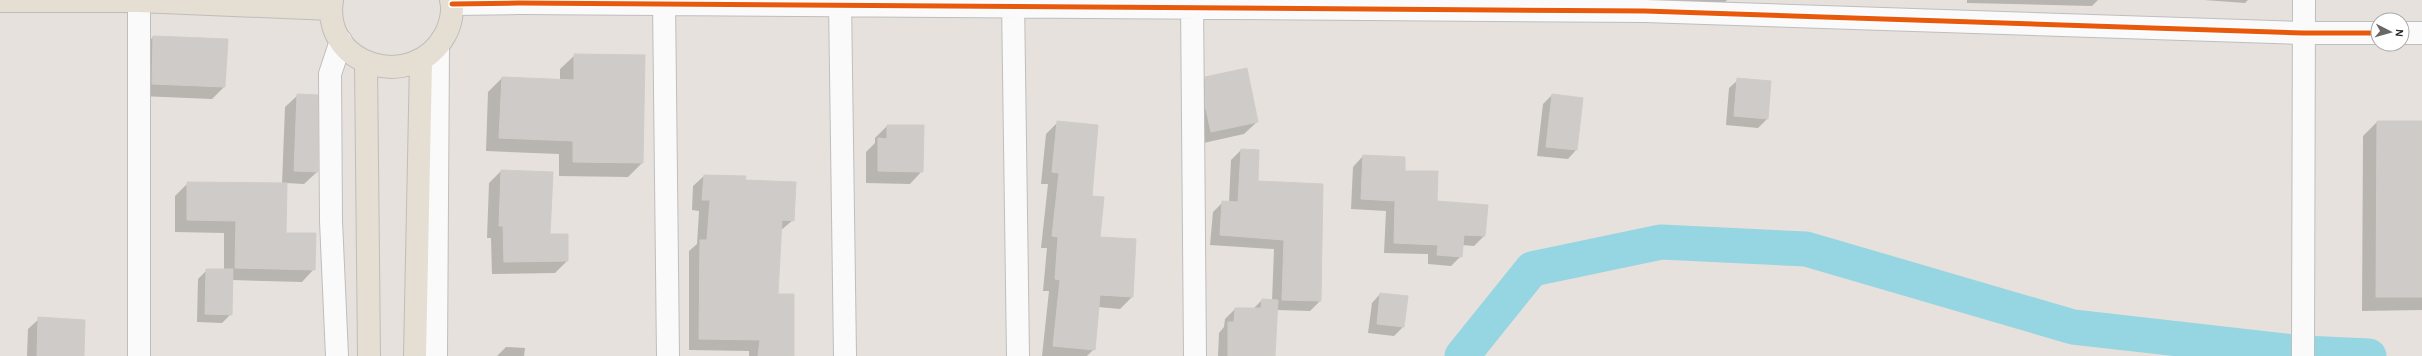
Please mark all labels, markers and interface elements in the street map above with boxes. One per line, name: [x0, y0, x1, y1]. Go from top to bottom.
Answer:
north arrow: [2370, 12, 2410, 52]
text: N: [2394, 29, 2405, 37]

